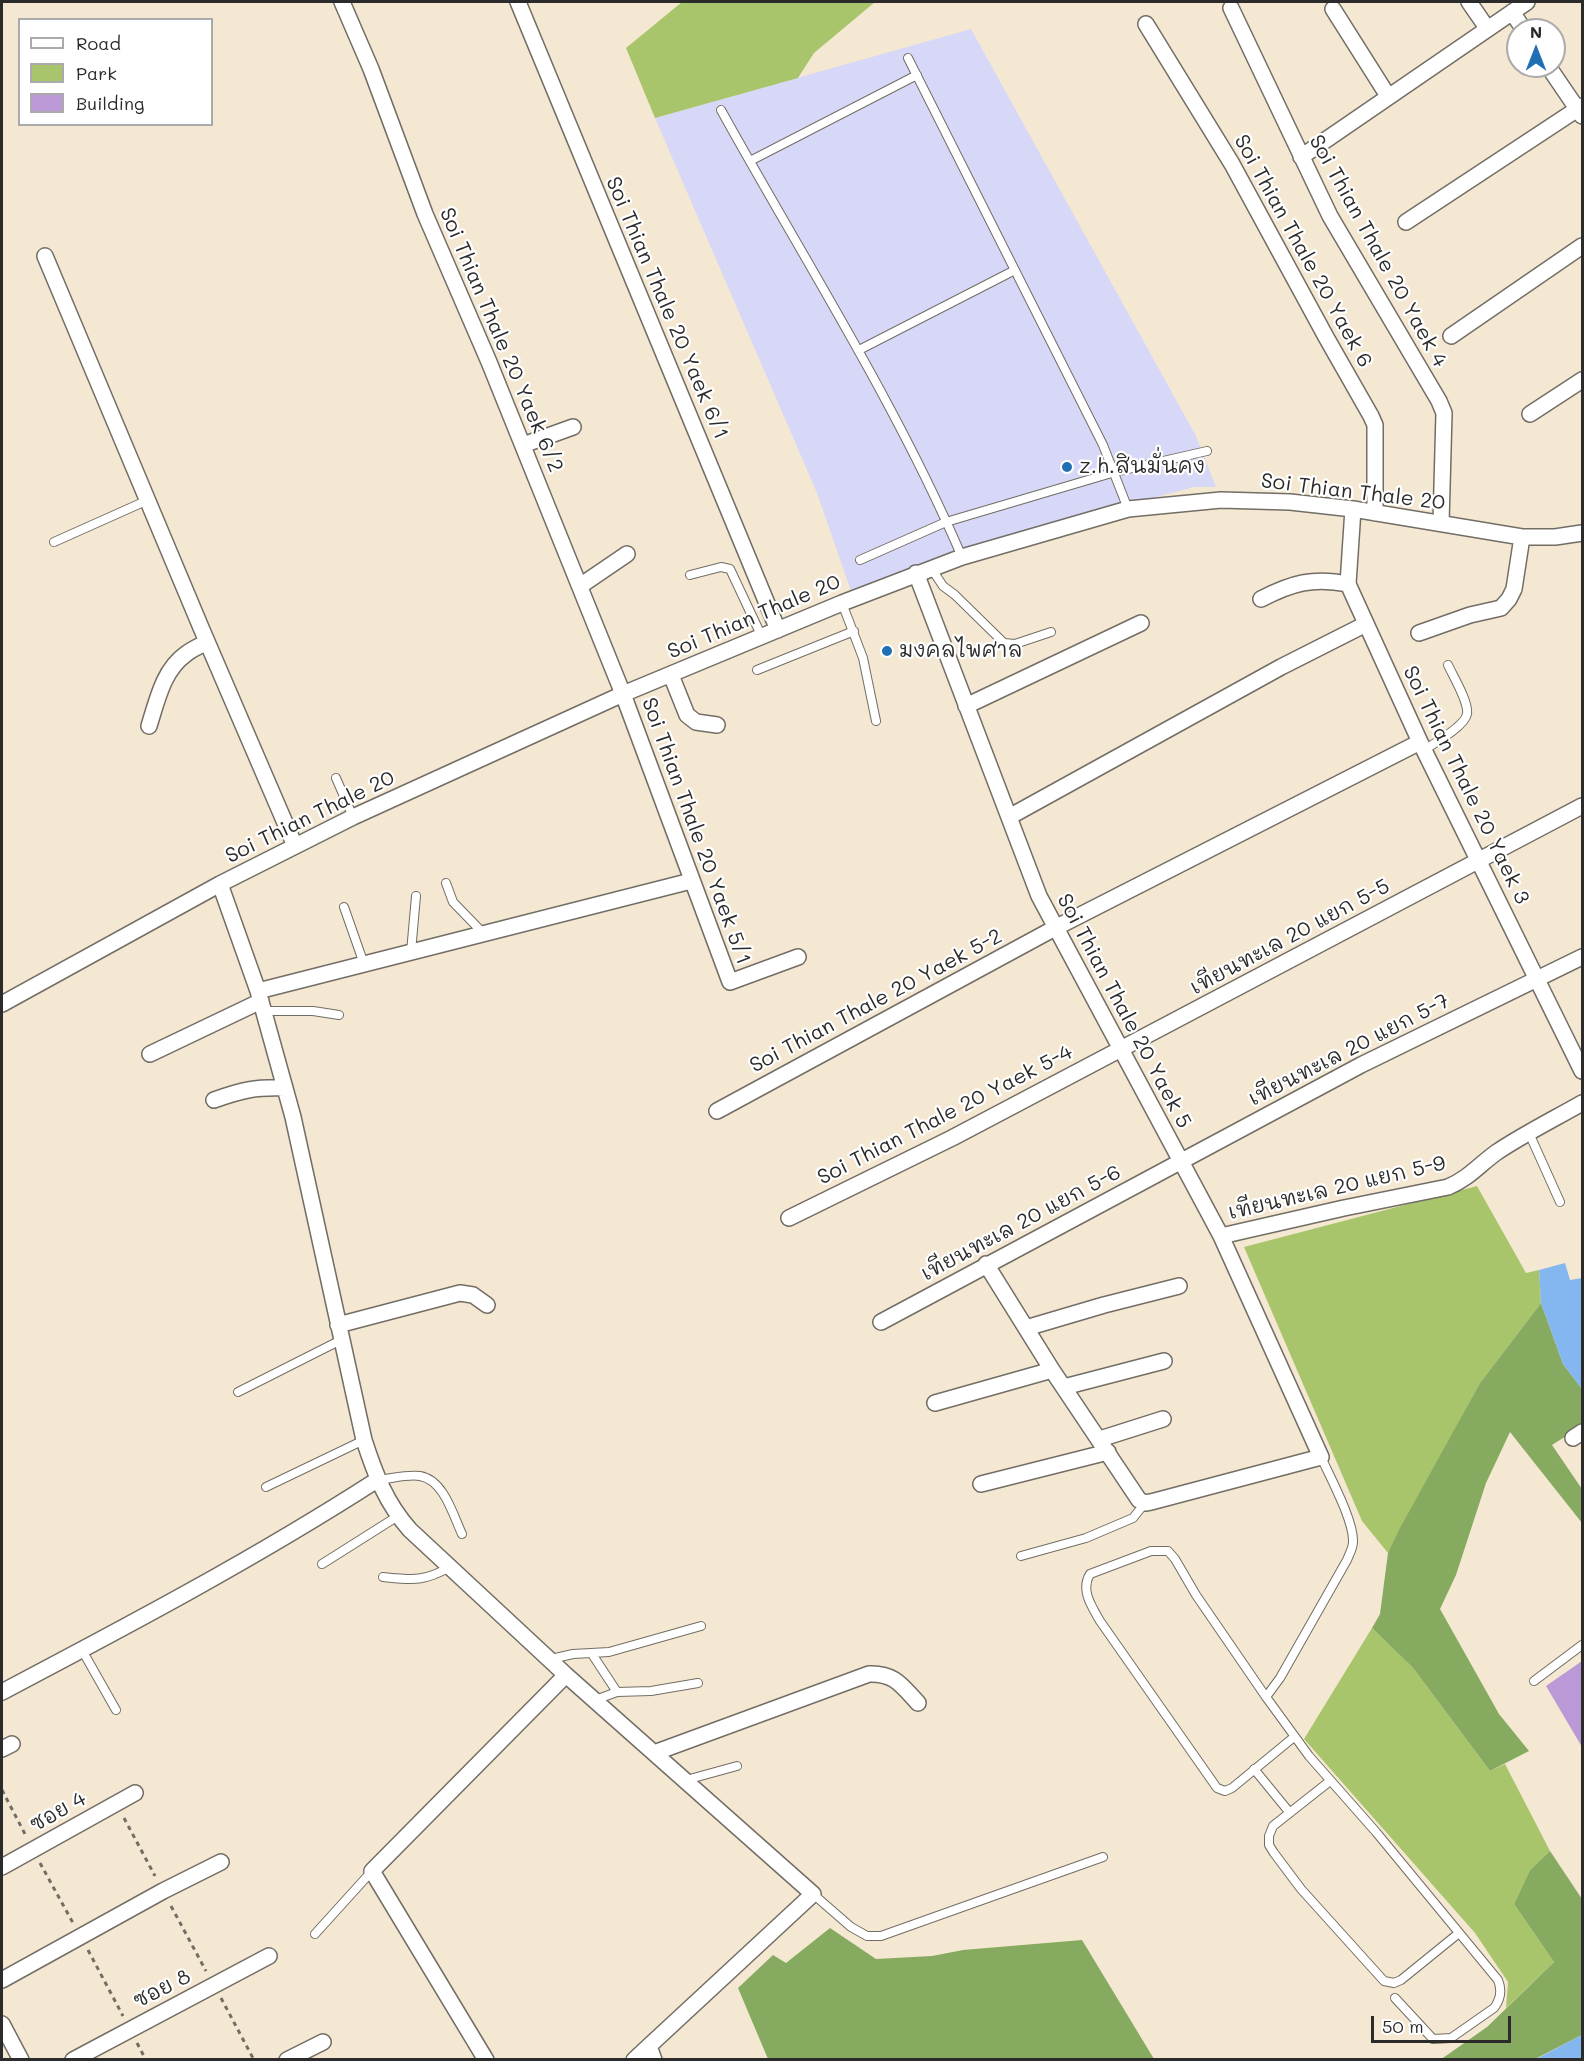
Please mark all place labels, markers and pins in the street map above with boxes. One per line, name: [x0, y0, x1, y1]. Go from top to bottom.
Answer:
place label: z.h.สินมั่นคง: [1079, 454, 1205, 480]
marker: z.h.สินมั่นคง: [1060, 460, 1074, 474]
place label: มงคลไพศาล: [899, 638, 1023, 664]
marker: มงคลไพศาล: [880, 644, 894, 658]

